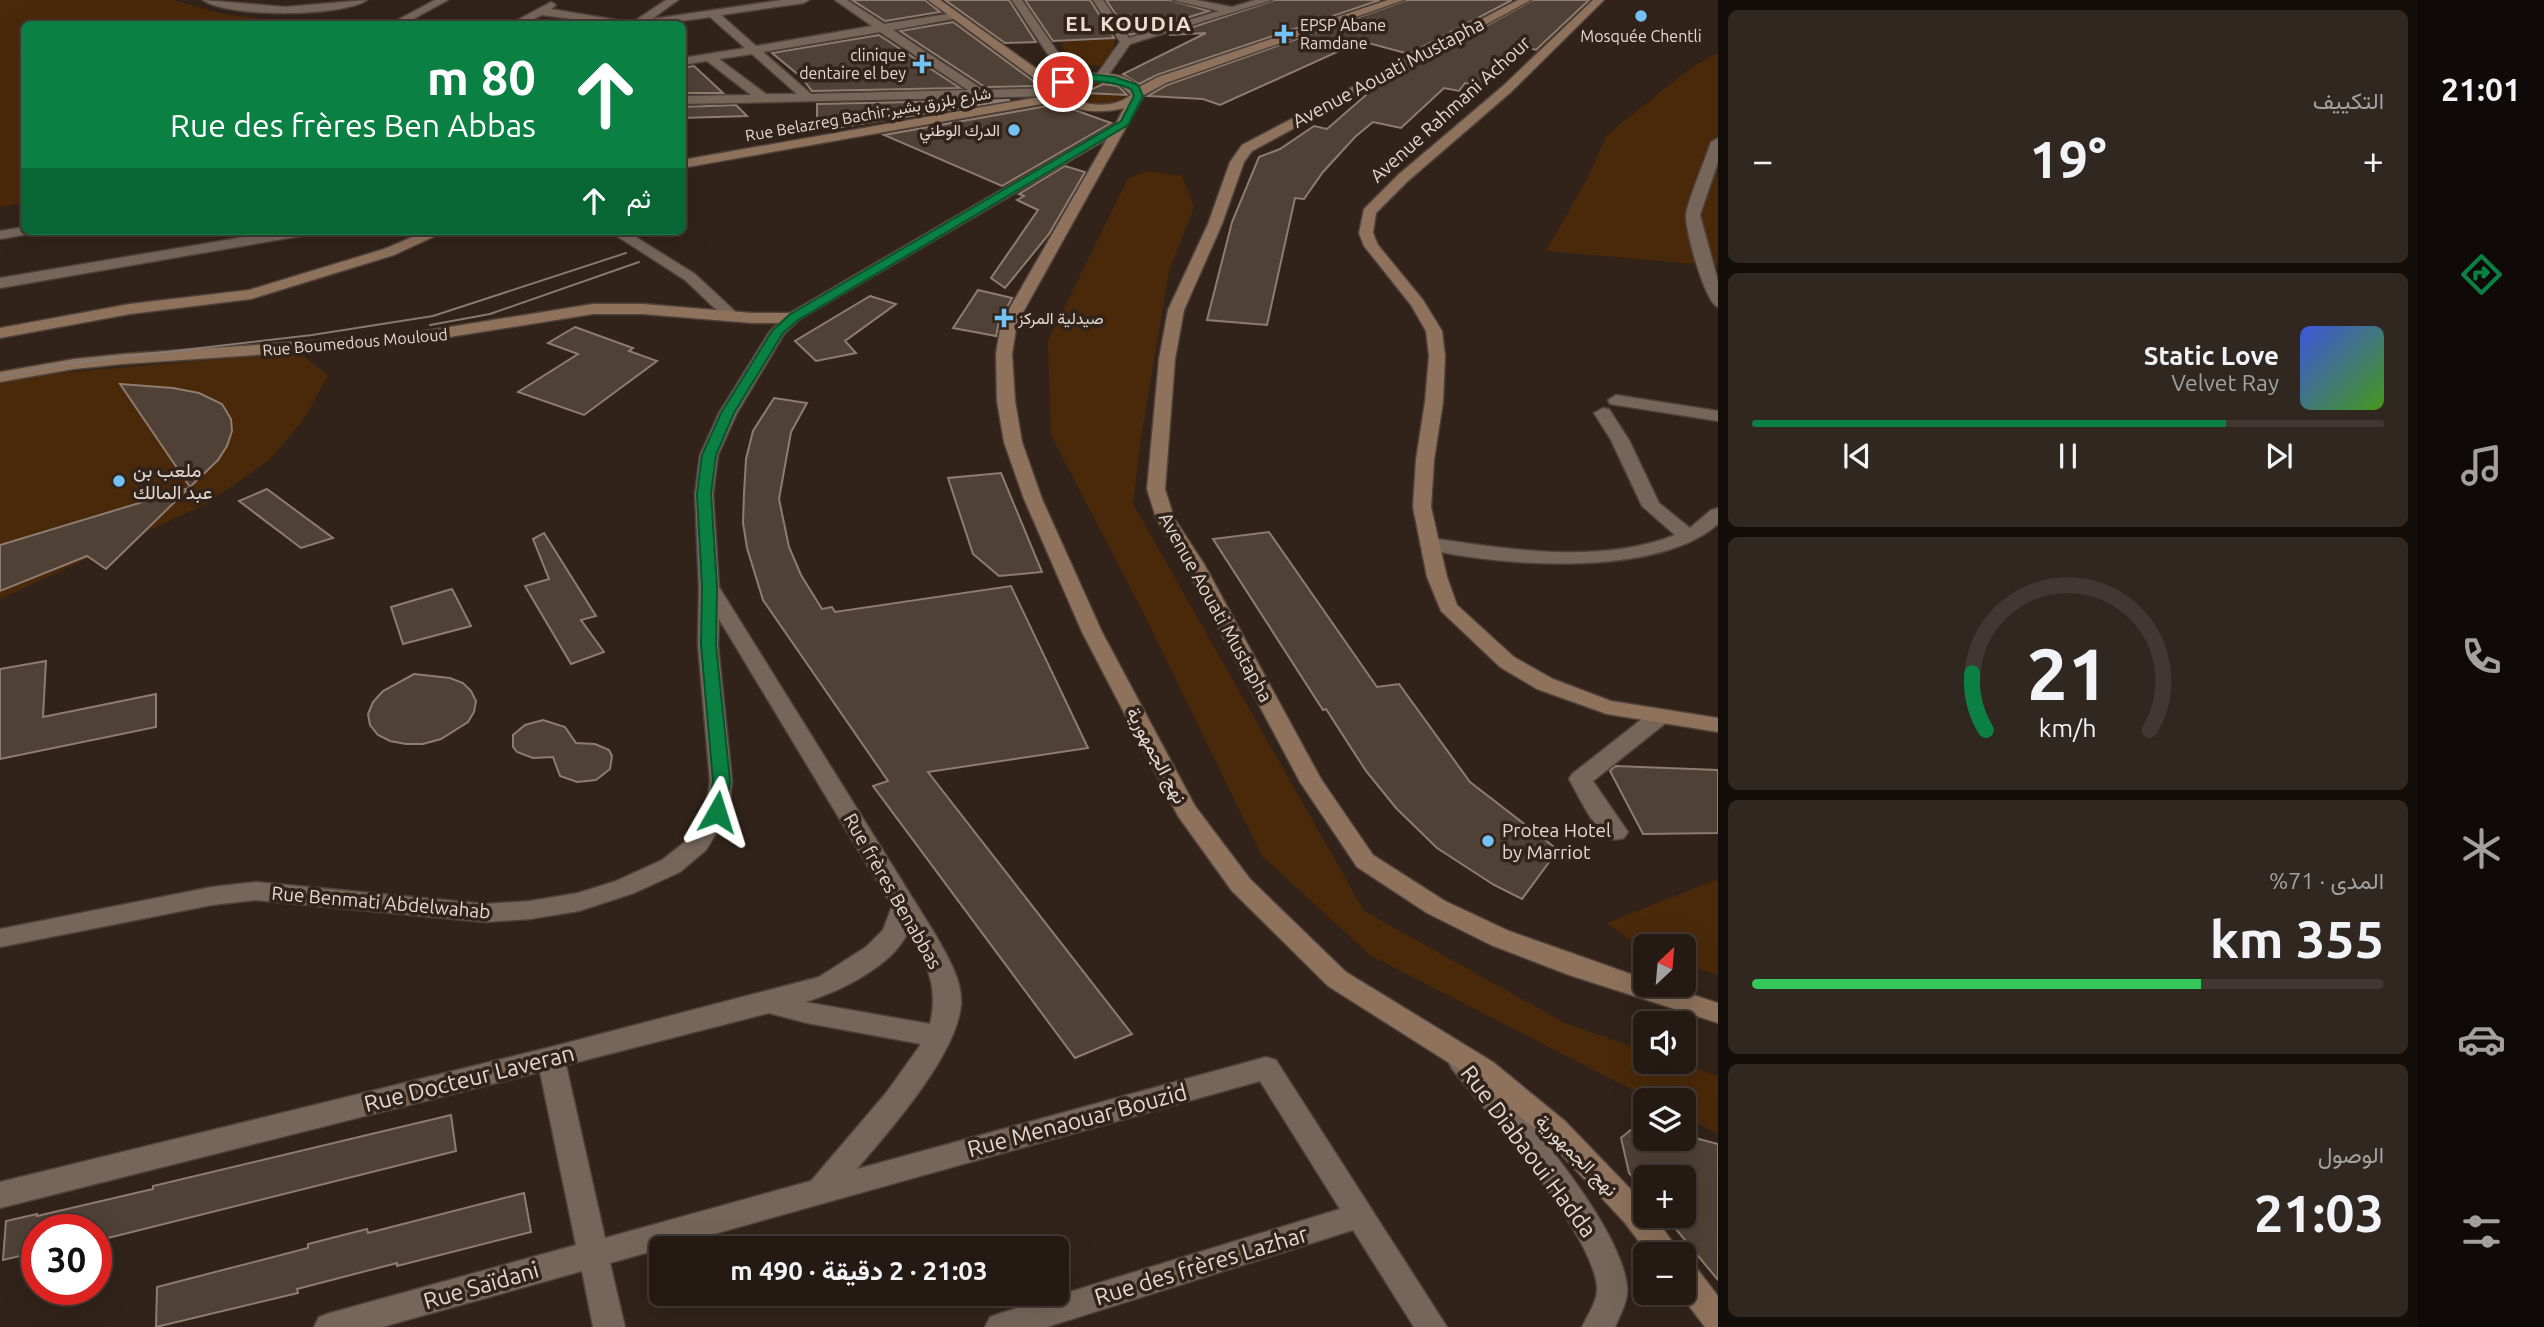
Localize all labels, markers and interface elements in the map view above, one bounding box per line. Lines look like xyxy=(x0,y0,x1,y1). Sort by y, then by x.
marker: Mosquée Chentli xyxy=(1633,8,1649,24)
district label: EL KOUDIA xyxy=(1065,11,1193,35)
street label: Avenue Aouati Mustapha xyxy=(1289,12,1487,132)
place label: EPSP Abane Ramdane xyxy=(1300,16,1386,52)
marker: EPSP Abane Ramdane xyxy=(1274,24,1294,44)
place label: Mosquée Chentli xyxy=(1580,27,1702,45)
street label: Avenue Rahmani Achour xyxy=(1365,31,1535,187)
place label: clinique dentaire el bey xyxy=(799,46,906,82)
text: 80 m xyxy=(427,49,536,104)
icon: ahead xyxy=(560,49,651,140)
pin xyxy=(1033,52,1093,112)
marker: clinique dentaire el bey xyxy=(912,54,932,74)
icon: arrive xyxy=(1044,63,1082,101)
text: 21:01 xyxy=(2441,71,2521,107)
street label: Rue Belazreg Bachir;شارع بلزرق بشير xyxy=(744,84,993,147)
text: التكييف xyxy=(2313,88,2384,113)
text: Rue des frères Ben Abbas xyxy=(170,107,536,143)
place label: الدرك الوطني xyxy=(919,121,1000,144)
marker: الدرك الوطني xyxy=(1006,122,1022,138)
text: 19° xyxy=(2029,130,2107,188)
text: − xyxy=(1752,139,1773,181)
text: + xyxy=(2363,139,2384,181)
icon: ahead xyxy=(575,182,613,220)
text: ثم xyxy=(627,184,651,213)
icon: directions xyxy=(2457,250,2506,299)
place label: صيدلية المركز xyxy=(1017,309,1104,329)
marker: صيدلية المركز xyxy=(996,310,1012,326)
street label: Rue Boumedous Mouloud xyxy=(262,325,448,359)
text: Static Love xyxy=(2144,341,2279,370)
text: Velvet Ray xyxy=(2171,370,2279,395)
icon: previous xyxy=(1838,437,1876,475)
icon: pause xyxy=(2049,437,2087,475)
icon: next xyxy=(2260,437,2298,475)
icon: music xyxy=(2457,441,2506,490)
place label: ملعب بن عبد المالك xyxy=(133,459,212,504)
marker: ملعب بن عبد المالك xyxy=(111,473,127,489)
street label: Avenue Aouati Mustapha xyxy=(1155,508,1277,706)
text: 21 xyxy=(2027,632,2109,714)
icon: phone xyxy=(2457,632,2506,681)
street label: نهج الجمهورية xyxy=(1120,703,1192,808)
text: km/h xyxy=(2039,713,2097,741)
position arrow xyxy=(680,775,754,849)
street label: Rue frères Benabbas xyxy=(839,809,947,973)
place label: Protea Hotel by Marriot xyxy=(1502,819,1611,863)
icon: climate xyxy=(2457,824,2506,873)
marker: Protea Hotel by Marriot xyxy=(1480,833,1496,849)
text: المدى · 71% xyxy=(2269,868,2384,893)
street label: Rue Benmati Abdelwahab xyxy=(271,881,491,923)
text: 355 km xyxy=(2210,910,2384,968)
north arrow xyxy=(1633,934,1696,998)
map controls xyxy=(1633,934,1696,1305)
button: sound xyxy=(1633,1011,1696,1074)
icon: car xyxy=(2457,1015,2506,1064)
street label: Rue Docteur Laveran xyxy=(361,1040,577,1116)
street label: Rue Diabaoui Hadda xyxy=(1456,1060,1602,1242)
street label: Rue Menaouar Bouzid xyxy=(964,1079,1190,1161)
button: layers xyxy=(1633,1088,1696,1151)
street label: نهج الجمهورية xyxy=(1530,1110,1622,1202)
text: الوصول xyxy=(2318,1142,2384,1167)
button: + xyxy=(1633,1165,1696,1228)
text: 21:03 xyxy=(2254,1184,2384,1242)
icon: filters xyxy=(2457,1207,2506,1256)
speed limit sign: 30 xyxy=(21,1214,112,1305)
street label: Rue des frères Lazhar xyxy=(1091,1221,1311,1309)
button: − xyxy=(1633,1242,1696,1305)
text: 21:03 · 2 دقيقة · 490 m xyxy=(730,1256,988,1285)
street label: Rue Saïdani xyxy=(420,1257,542,1313)

